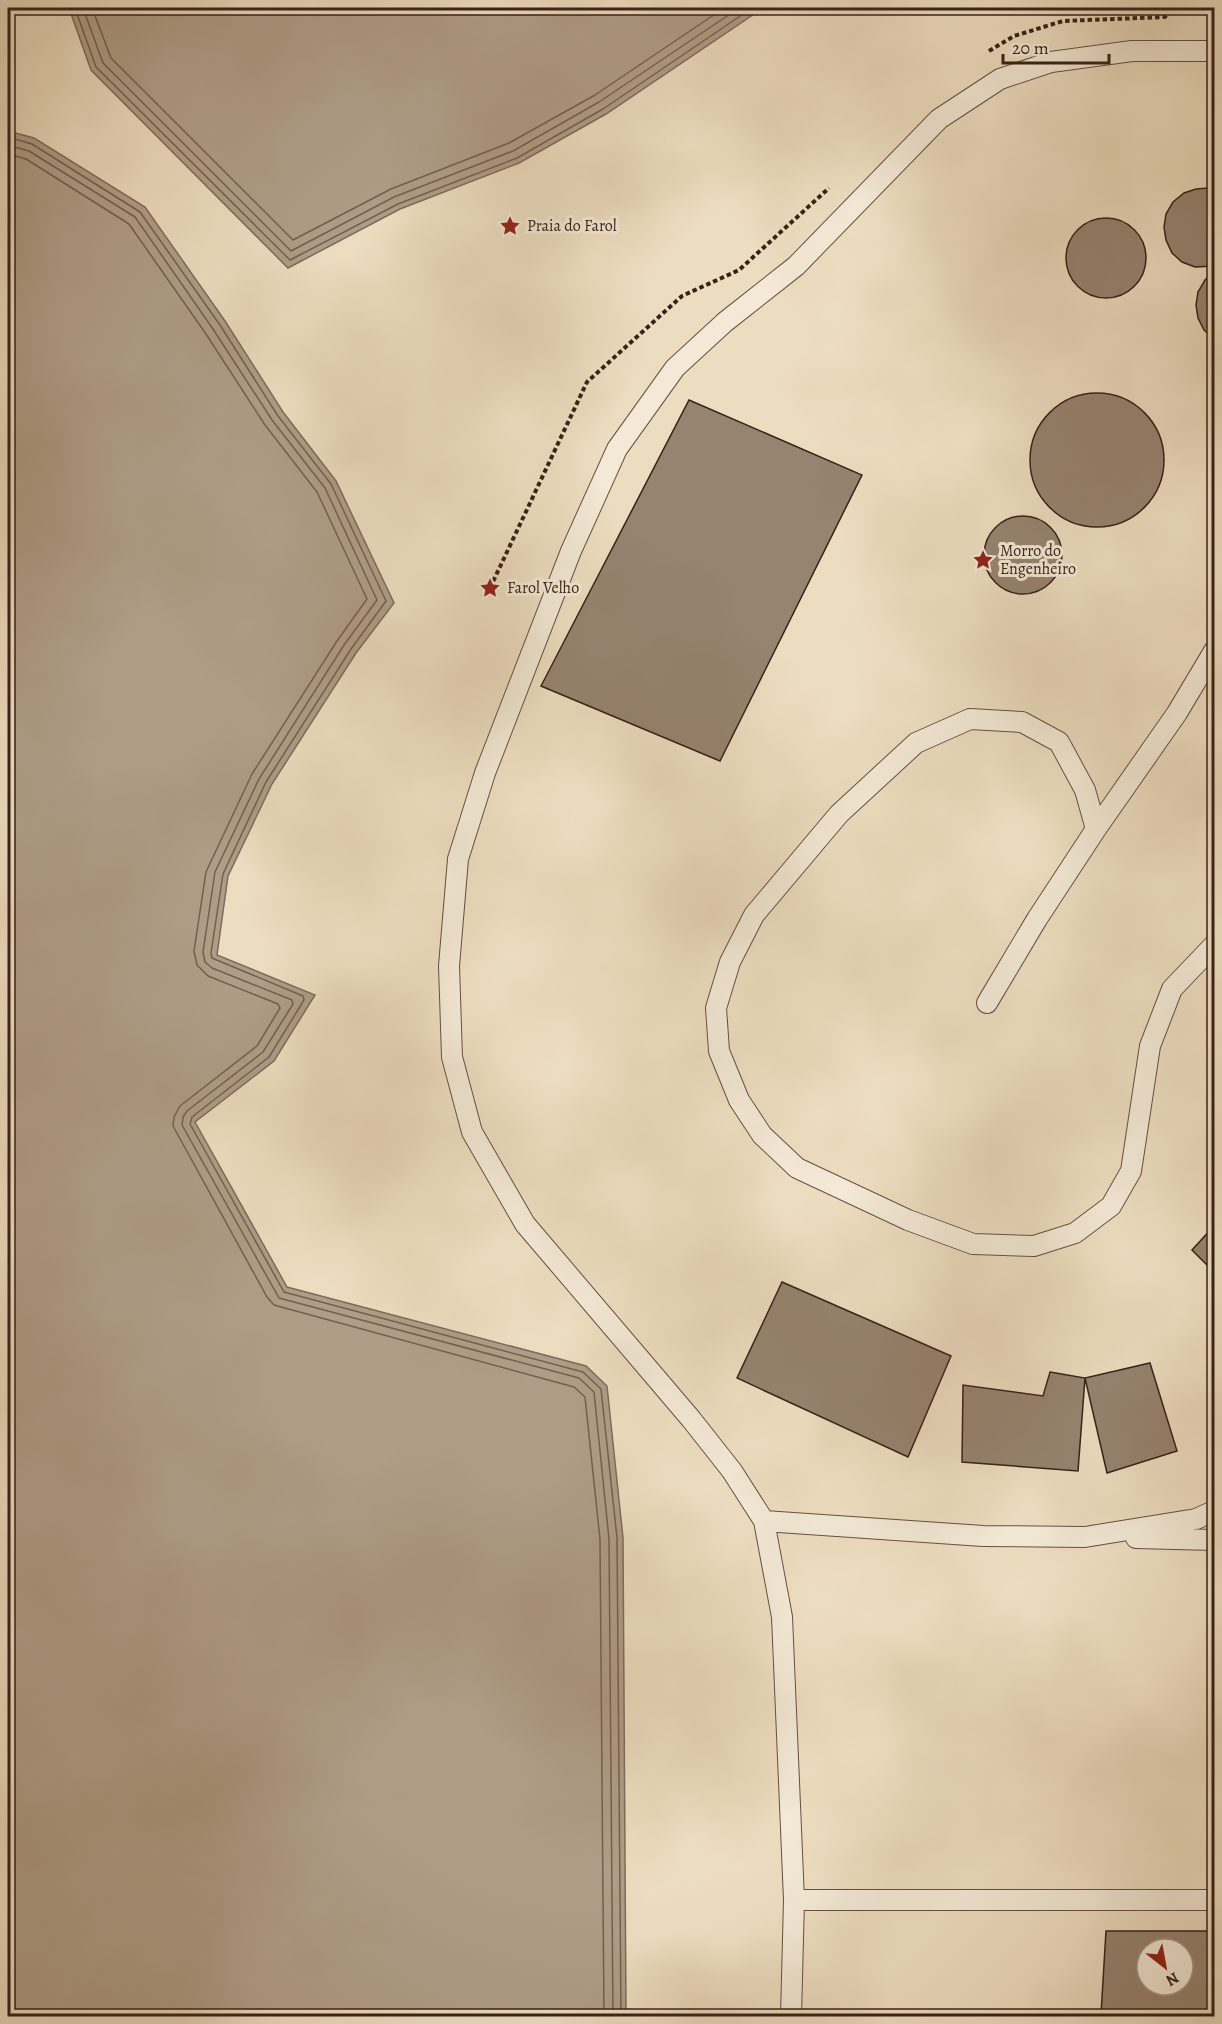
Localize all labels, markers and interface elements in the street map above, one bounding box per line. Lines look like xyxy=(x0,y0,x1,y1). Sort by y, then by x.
scale bar xyxy=(1003,27,1110,65)
text: 20 m xyxy=(1012,36,1049,60)
place icon: Praia do Farol xyxy=(498,214,522,238)
place label: Praia do Farol xyxy=(527,215,617,237)
place label: Morro do Engenheiro xyxy=(1000,540,1076,580)
place icon: Morro do Engenheiro xyxy=(971,548,995,572)
place icon: Farol Velho xyxy=(478,576,502,600)
place label: Farol Velho xyxy=(507,577,579,599)
north arrow xyxy=(1135,1937,1195,1997)
text: N xyxy=(1161,1967,1183,1992)

